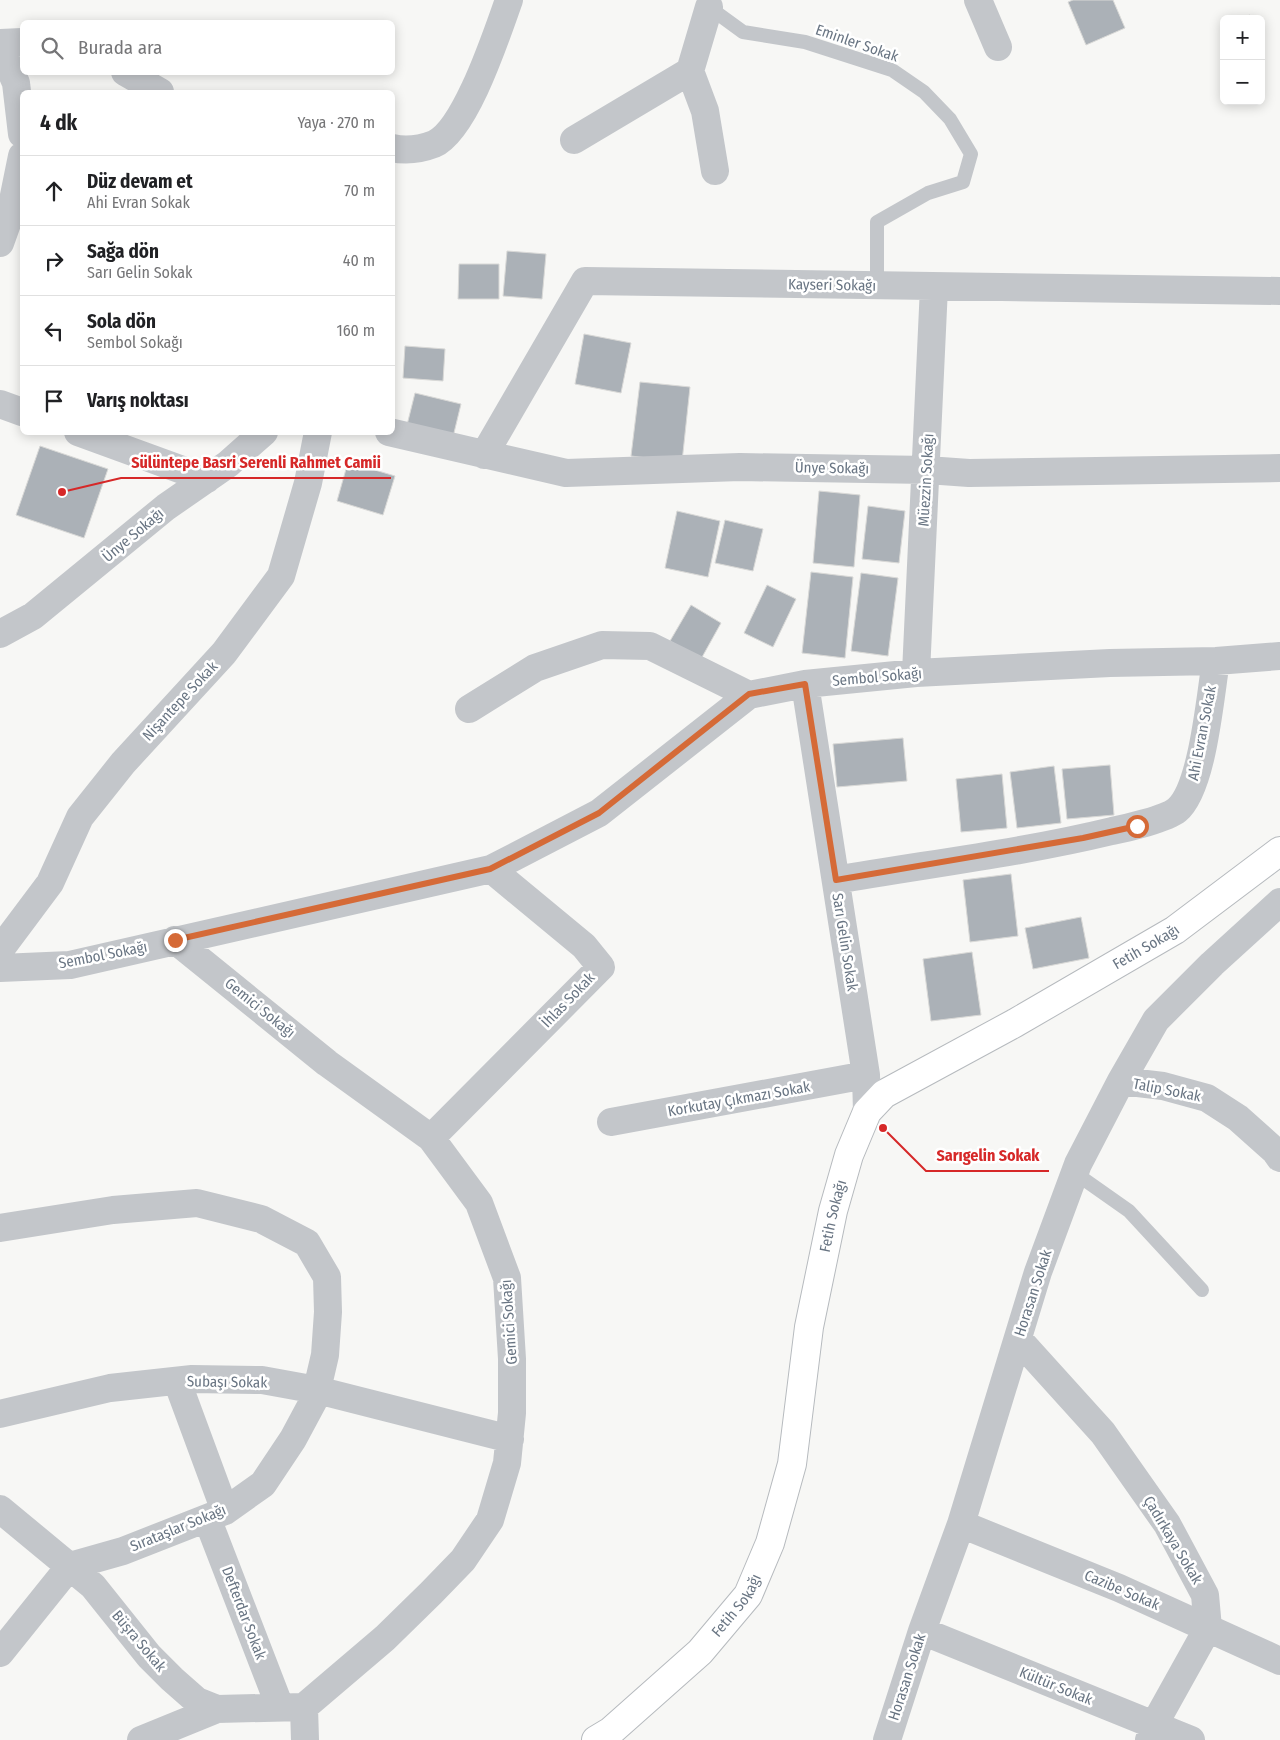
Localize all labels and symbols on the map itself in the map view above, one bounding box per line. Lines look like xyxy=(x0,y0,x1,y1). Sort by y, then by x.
street label: Eminler Sokak xyxy=(813,20,901,66)
street label: Kayseri Sokağı xyxy=(788,275,876,295)
street label: Müezzin Sokağı xyxy=(915,433,937,527)
callout: Sülüntepe Basri Serenli Rahmet Camii xyxy=(121,447,391,478)
text: Sülüntepe Basri Serenli Rahmet Camii xyxy=(131,453,381,472)
street label: Ünye Sokağı xyxy=(795,458,869,478)
street label: Ünye Sokağı xyxy=(99,504,167,566)
street label: Nişantepe Sokak xyxy=(139,658,221,744)
street label: Sembol Sokağı xyxy=(831,664,923,690)
street label: Ahi Evran Sokak xyxy=(1184,684,1220,782)
route start xyxy=(1126,815,1149,838)
street label: Sarı Gelin Sokak xyxy=(828,892,862,992)
street label: Fetih Sokağı xyxy=(1109,921,1183,973)
route end xyxy=(164,929,187,952)
street label: Sembol Sokağı xyxy=(57,938,149,972)
street label: İhlas Sokak xyxy=(537,969,599,1031)
street label: Gemici Sokağı xyxy=(221,974,299,1042)
street label: Talip Sokak xyxy=(1131,1075,1203,1105)
street label: Korkutay Çıkmazı Sokak xyxy=(666,1078,812,1120)
callout: Sarıgelin Sokak xyxy=(926,1140,1049,1171)
text: Sarıgelin Sokak xyxy=(936,1146,1040,1165)
street label: Fetih Sokağı xyxy=(816,1178,850,1254)
street label: Horasan Sokak xyxy=(1010,1247,1056,1339)
street label: Gemici Sokağı xyxy=(497,1279,521,1365)
street label: Subaşı Sokak xyxy=(187,1372,267,1392)
street label: Çadırkaya Sokak xyxy=(1140,1493,1206,1587)
street label: Sırataşlar Sokağı xyxy=(127,1501,229,1555)
street label: Defterdar Sokak xyxy=(218,1564,270,1662)
street label: Cazibe Sokak xyxy=(1082,1566,1162,1614)
street label: Fetih Sokağı xyxy=(708,1571,765,1640)
street label: Büşra Sokak xyxy=(108,1607,170,1675)
street label: Horasan Sokak xyxy=(884,1631,930,1723)
street label: Kültür Sokak xyxy=(1017,1663,1095,1709)

